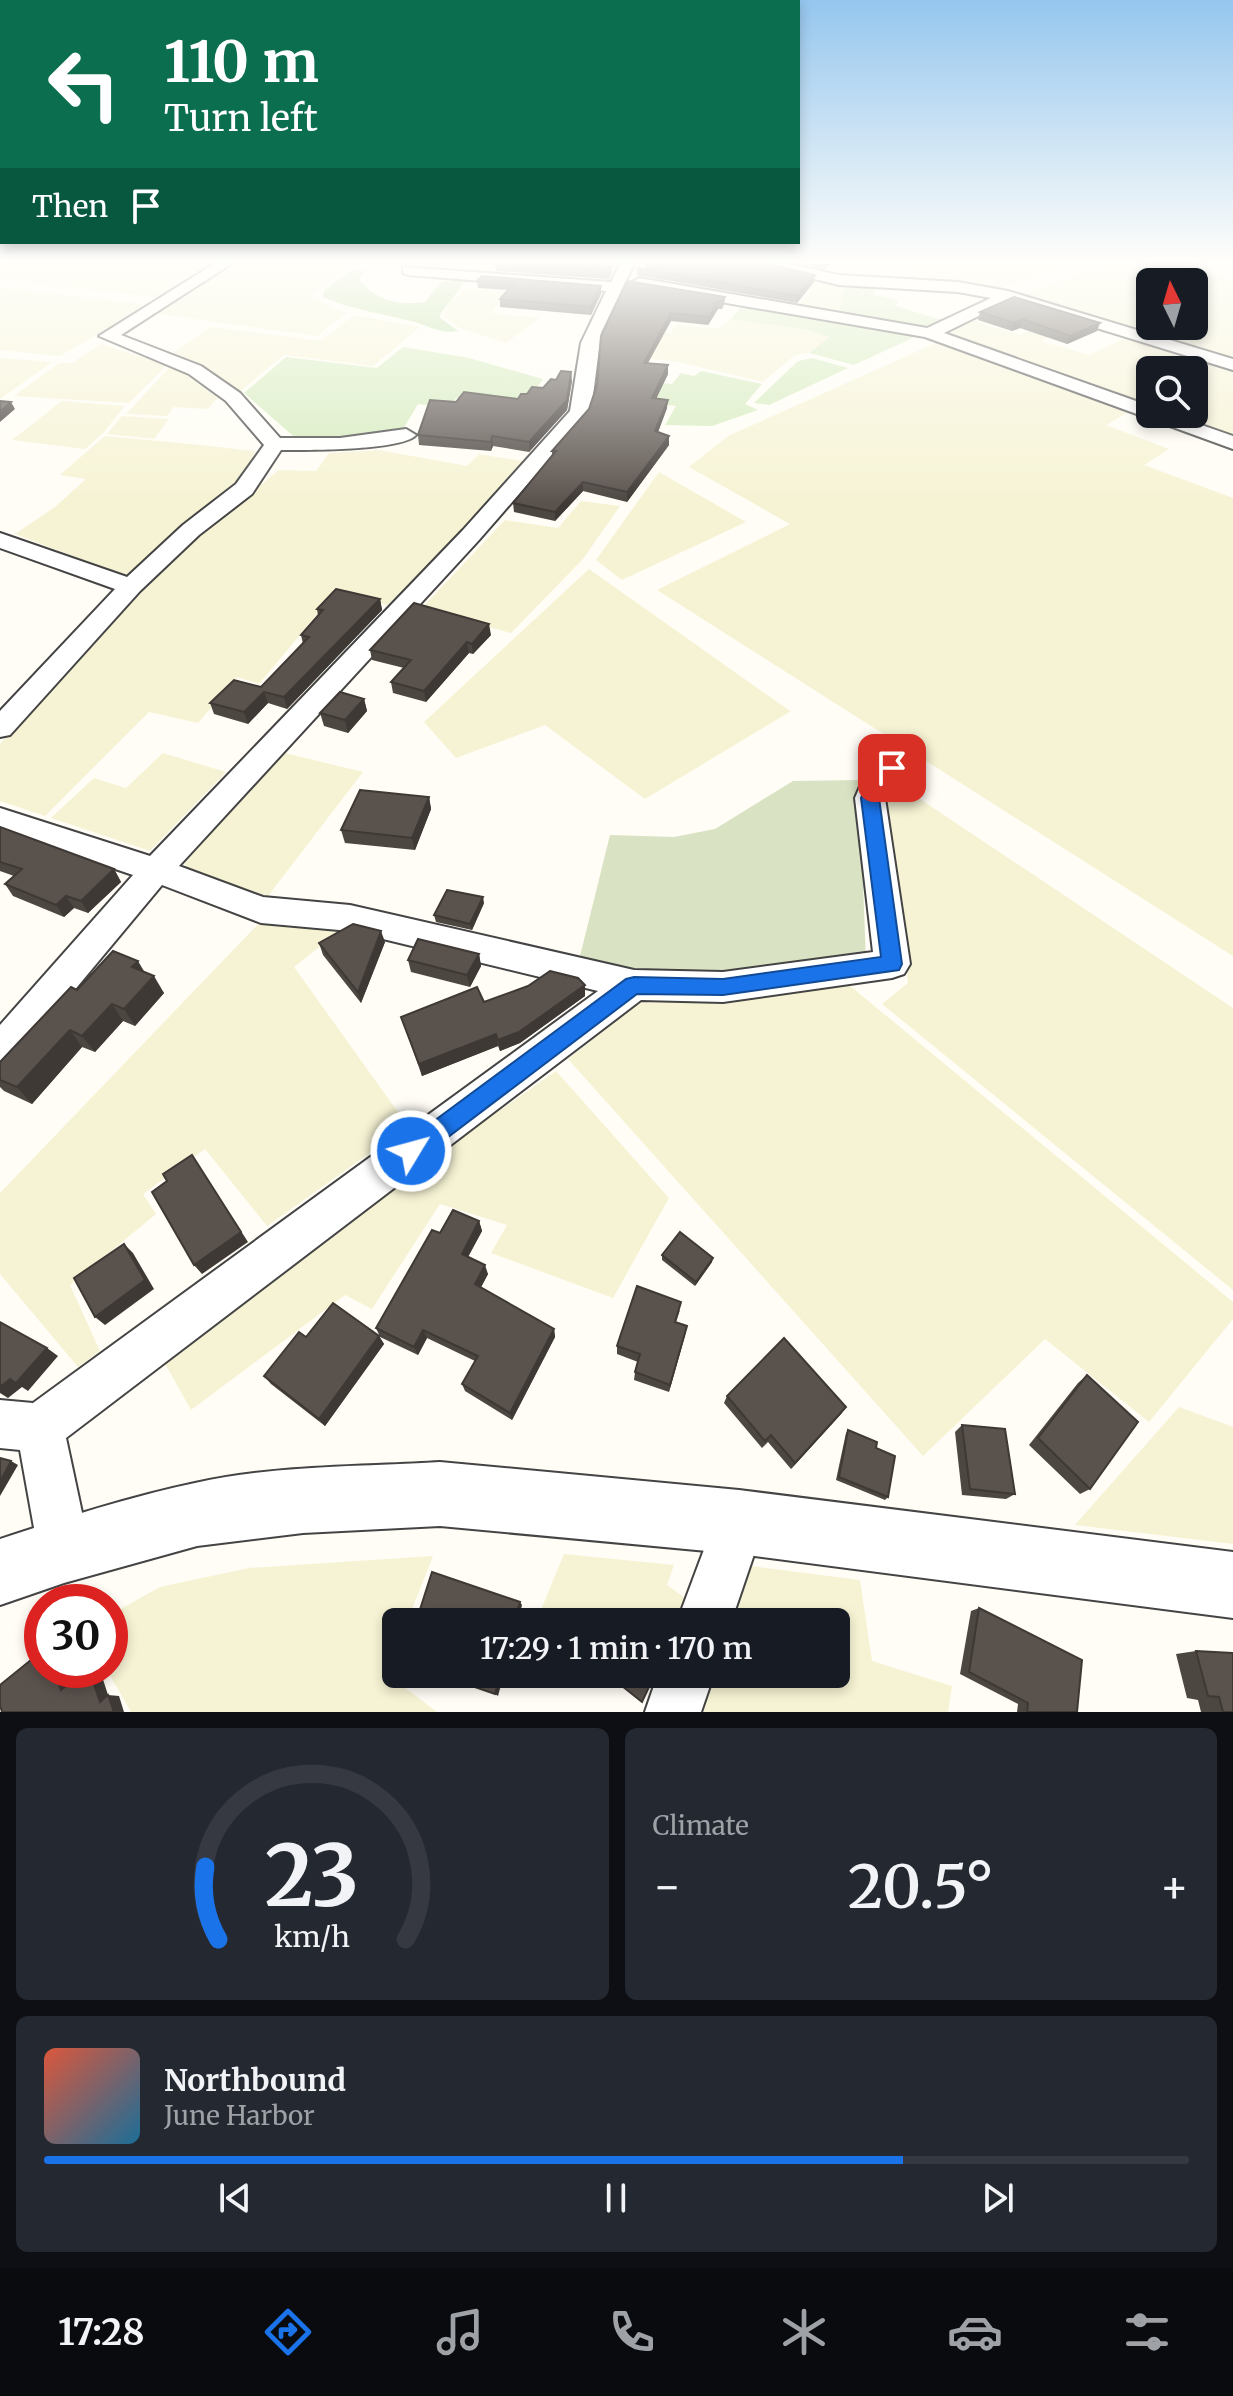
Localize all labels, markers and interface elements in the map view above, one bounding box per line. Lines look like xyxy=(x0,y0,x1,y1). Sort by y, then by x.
text: 110 m xyxy=(164,27,319,97)
icon: left xyxy=(32,32,136,136)
text: Turn left xyxy=(164,96,318,141)
icon: arrive xyxy=(124,184,168,228)
text: Then xyxy=(32,187,108,225)
north arrow xyxy=(1136,268,1208,340)
map controls xyxy=(1136,268,1208,428)
button: search xyxy=(1136,356,1208,428)
pin xyxy=(858,734,926,802)
icon: arrive xyxy=(870,746,914,790)
position arrow xyxy=(369,1109,453,1193)
speed limit sign: 30 xyxy=(24,1584,128,1688)
text: 17:29 · 1 min · 170 m xyxy=(480,1629,752,1667)
text: Climate xyxy=(653,1809,749,1842)
text: 23 xyxy=(265,1824,359,1929)
text: 20.5° xyxy=(848,1849,994,1924)
text: − xyxy=(653,1859,682,1914)
text: + xyxy=(1160,1859,1189,1914)
text: km/h xyxy=(274,1919,350,1955)
text: Northbound xyxy=(164,2061,346,2099)
text: June Harbor xyxy=(164,2099,315,2132)
icon: previous xyxy=(213,2176,257,2220)
icon: pause xyxy=(594,2176,638,2220)
icon: next xyxy=(976,2176,1020,2220)
icon: directions xyxy=(260,2304,316,2360)
icon: music xyxy=(432,2304,488,2360)
icon: phone xyxy=(604,2304,660,2360)
icon: climate xyxy=(776,2304,832,2360)
icon: car xyxy=(947,2304,1003,2360)
icon: filters xyxy=(1119,2304,1175,2360)
text: 17:28 xyxy=(58,2310,145,2355)

